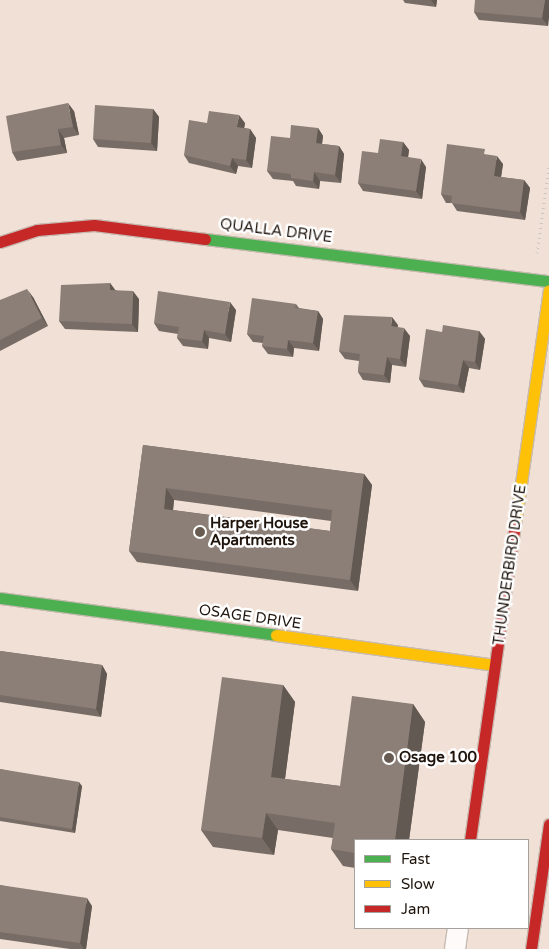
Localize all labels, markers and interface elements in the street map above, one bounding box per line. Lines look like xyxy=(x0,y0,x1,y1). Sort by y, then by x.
street label: QUALLA DRIVE xyxy=(219,215,333,247)
street label: THUNDERBIRD DRIVE xyxy=(490,483,530,647)
place label: Harper House Apartments xyxy=(210,514,308,549)
marker: Harper House Apartments xyxy=(194,526,206,538)
street label: OSAGE DRIVE xyxy=(198,601,302,633)
place label: Osage 100 xyxy=(399,749,477,767)
marker: Osage 100 xyxy=(383,752,395,764)
legend xyxy=(354,839,529,929)
text: Fast xyxy=(401,850,430,868)
text: Slow xyxy=(401,875,435,893)
text: Jam xyxy=(401,900,430,918)

